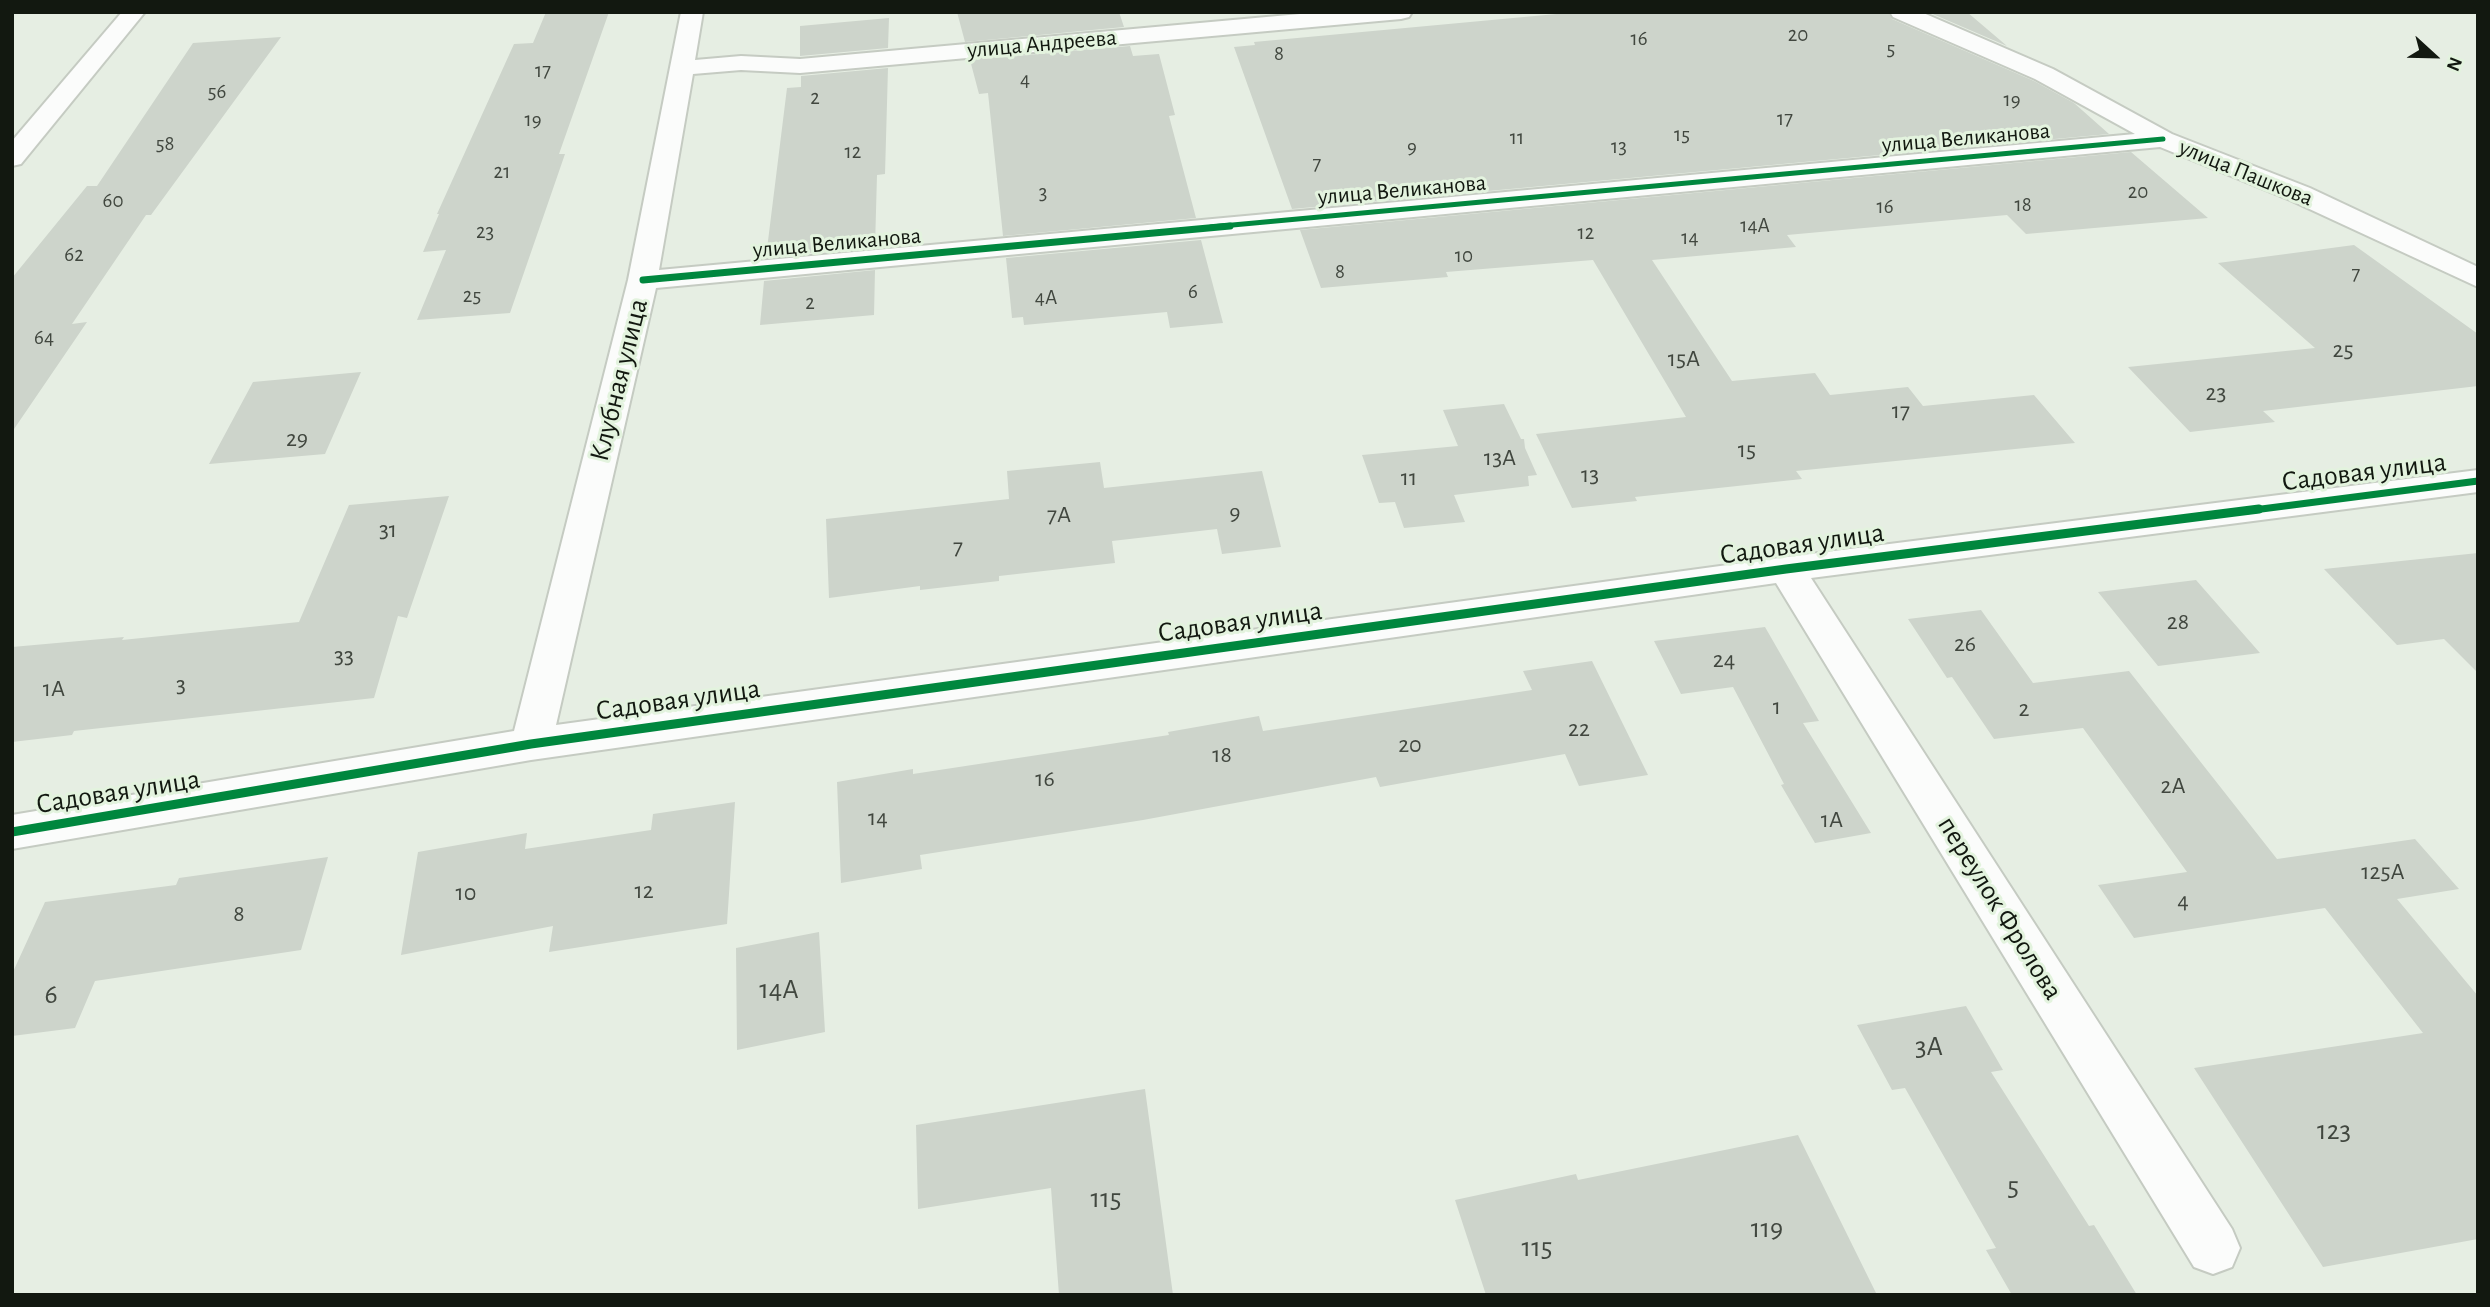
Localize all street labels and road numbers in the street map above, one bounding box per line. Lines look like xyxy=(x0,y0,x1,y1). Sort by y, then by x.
street label: улица Андреева xyxy=(966,24,1118,64)
street label: улица Великанова xyxy=(1881,117,2051,159)
street label: улица Пашкова xyxy=(2175,134,2317,212)
street label: улица Великанова xyxy=(1317,169,1487,211)
street label: улица Великанова xyxy=(752,222,922,264)
street label: Клубная улица xyxy=(583,295,655,465)
street label: Садовая улица xyxy=(2280,445,2448,499)
street label: Садовая улица xyxy=(1718,516,1886,572)
street label: Садовая улица xyxy=(1156,594,1324,650)
street label: Садовая улица xyxy=(594,672,762,728)
street label: Садовая улица xyxy=(34,762,202,822)
street label: переулок Фролова xyxy=(1930,810,2070,1006)

